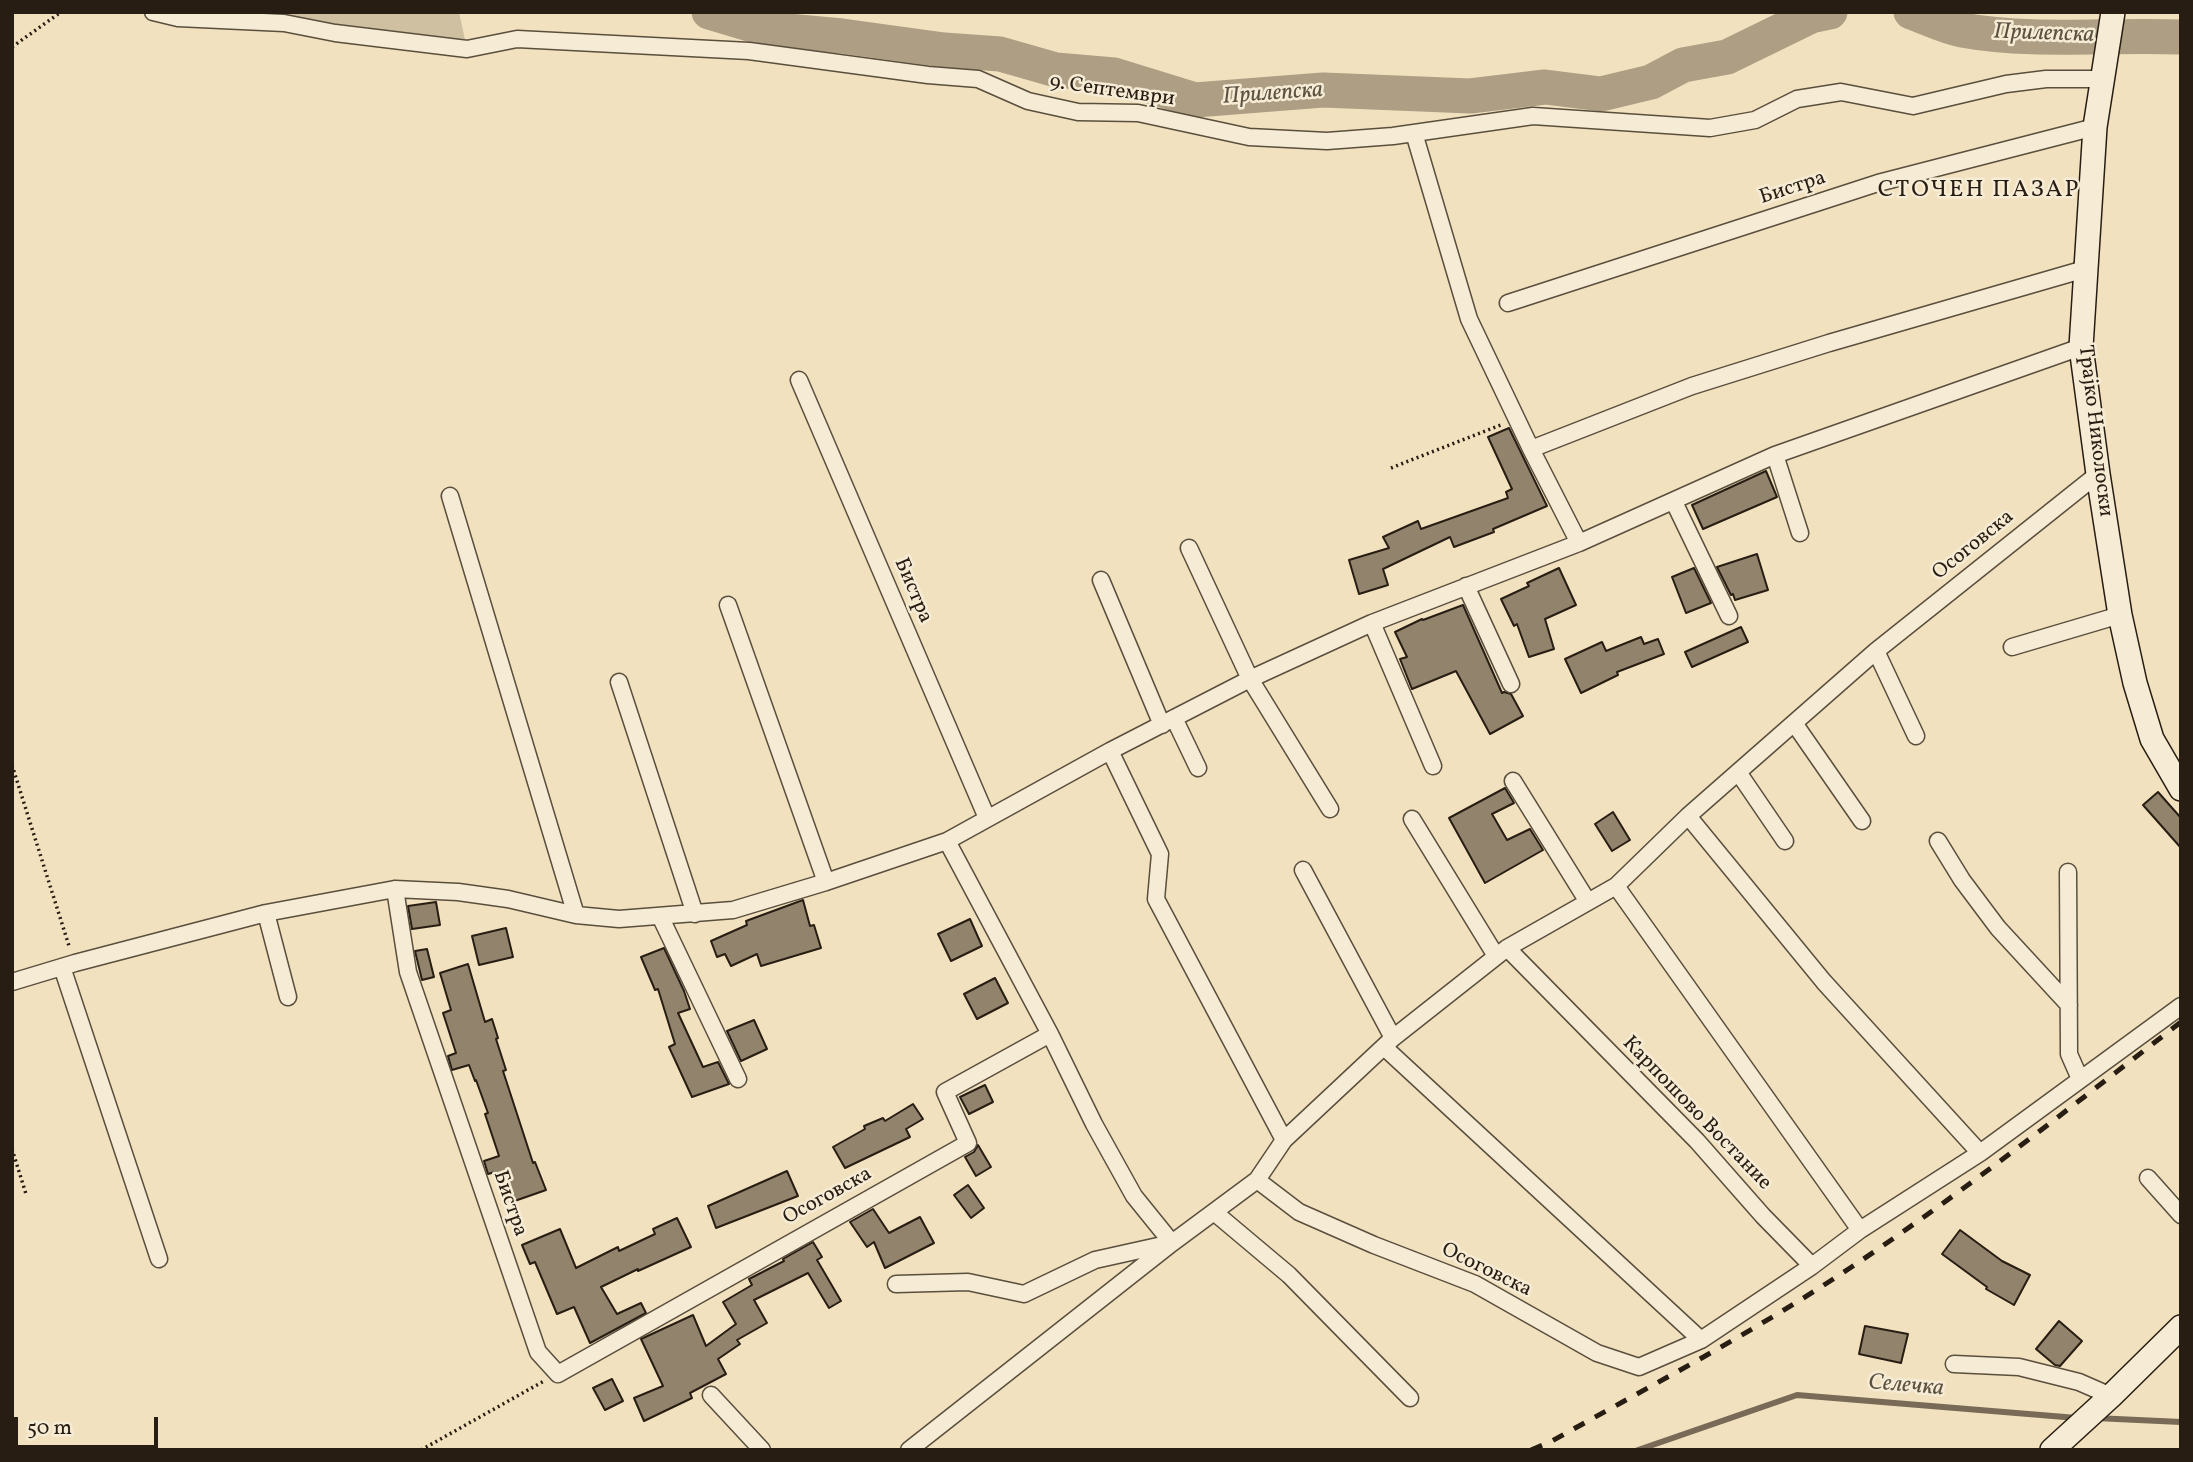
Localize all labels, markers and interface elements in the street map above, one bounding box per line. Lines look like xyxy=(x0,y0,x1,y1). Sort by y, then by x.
water label: Прилепска xyxy=(1993,19,2095,51)
street label: 9. Септември xyxy=(1048,71,1176,113)
water label: Прилепска xyxy=(1222,78,1324,112)
street label: Бистра xyxy=(1757,166,1829,212)
district label: СТОЧЕН ПАЗАР xyxy=(1879,178,2079,206)
street label: Трајко Николоски xyxy=(2071,344,2117,518)
street label: Осоговска xyxy=(1928,505,2020,587)
street label: Бистра xyxy=(887,555,937,627)
street label: Карпошово Востание xyxy=(1616,1032,1776,1196)
street label: Осоговска xyxy=(779,1162,877,1232)
street label: Бистра xyxy=(486,1168,532,1240)
street label: Осоговска xyxy=(1437,1238,1535,1304)
water label: Селечка xyxy=(1867,1370,1945,1404)
scale bar xyxy=(18,1402,161,1446)
text: 50 m xyxy=(27,1414,72,1443)

